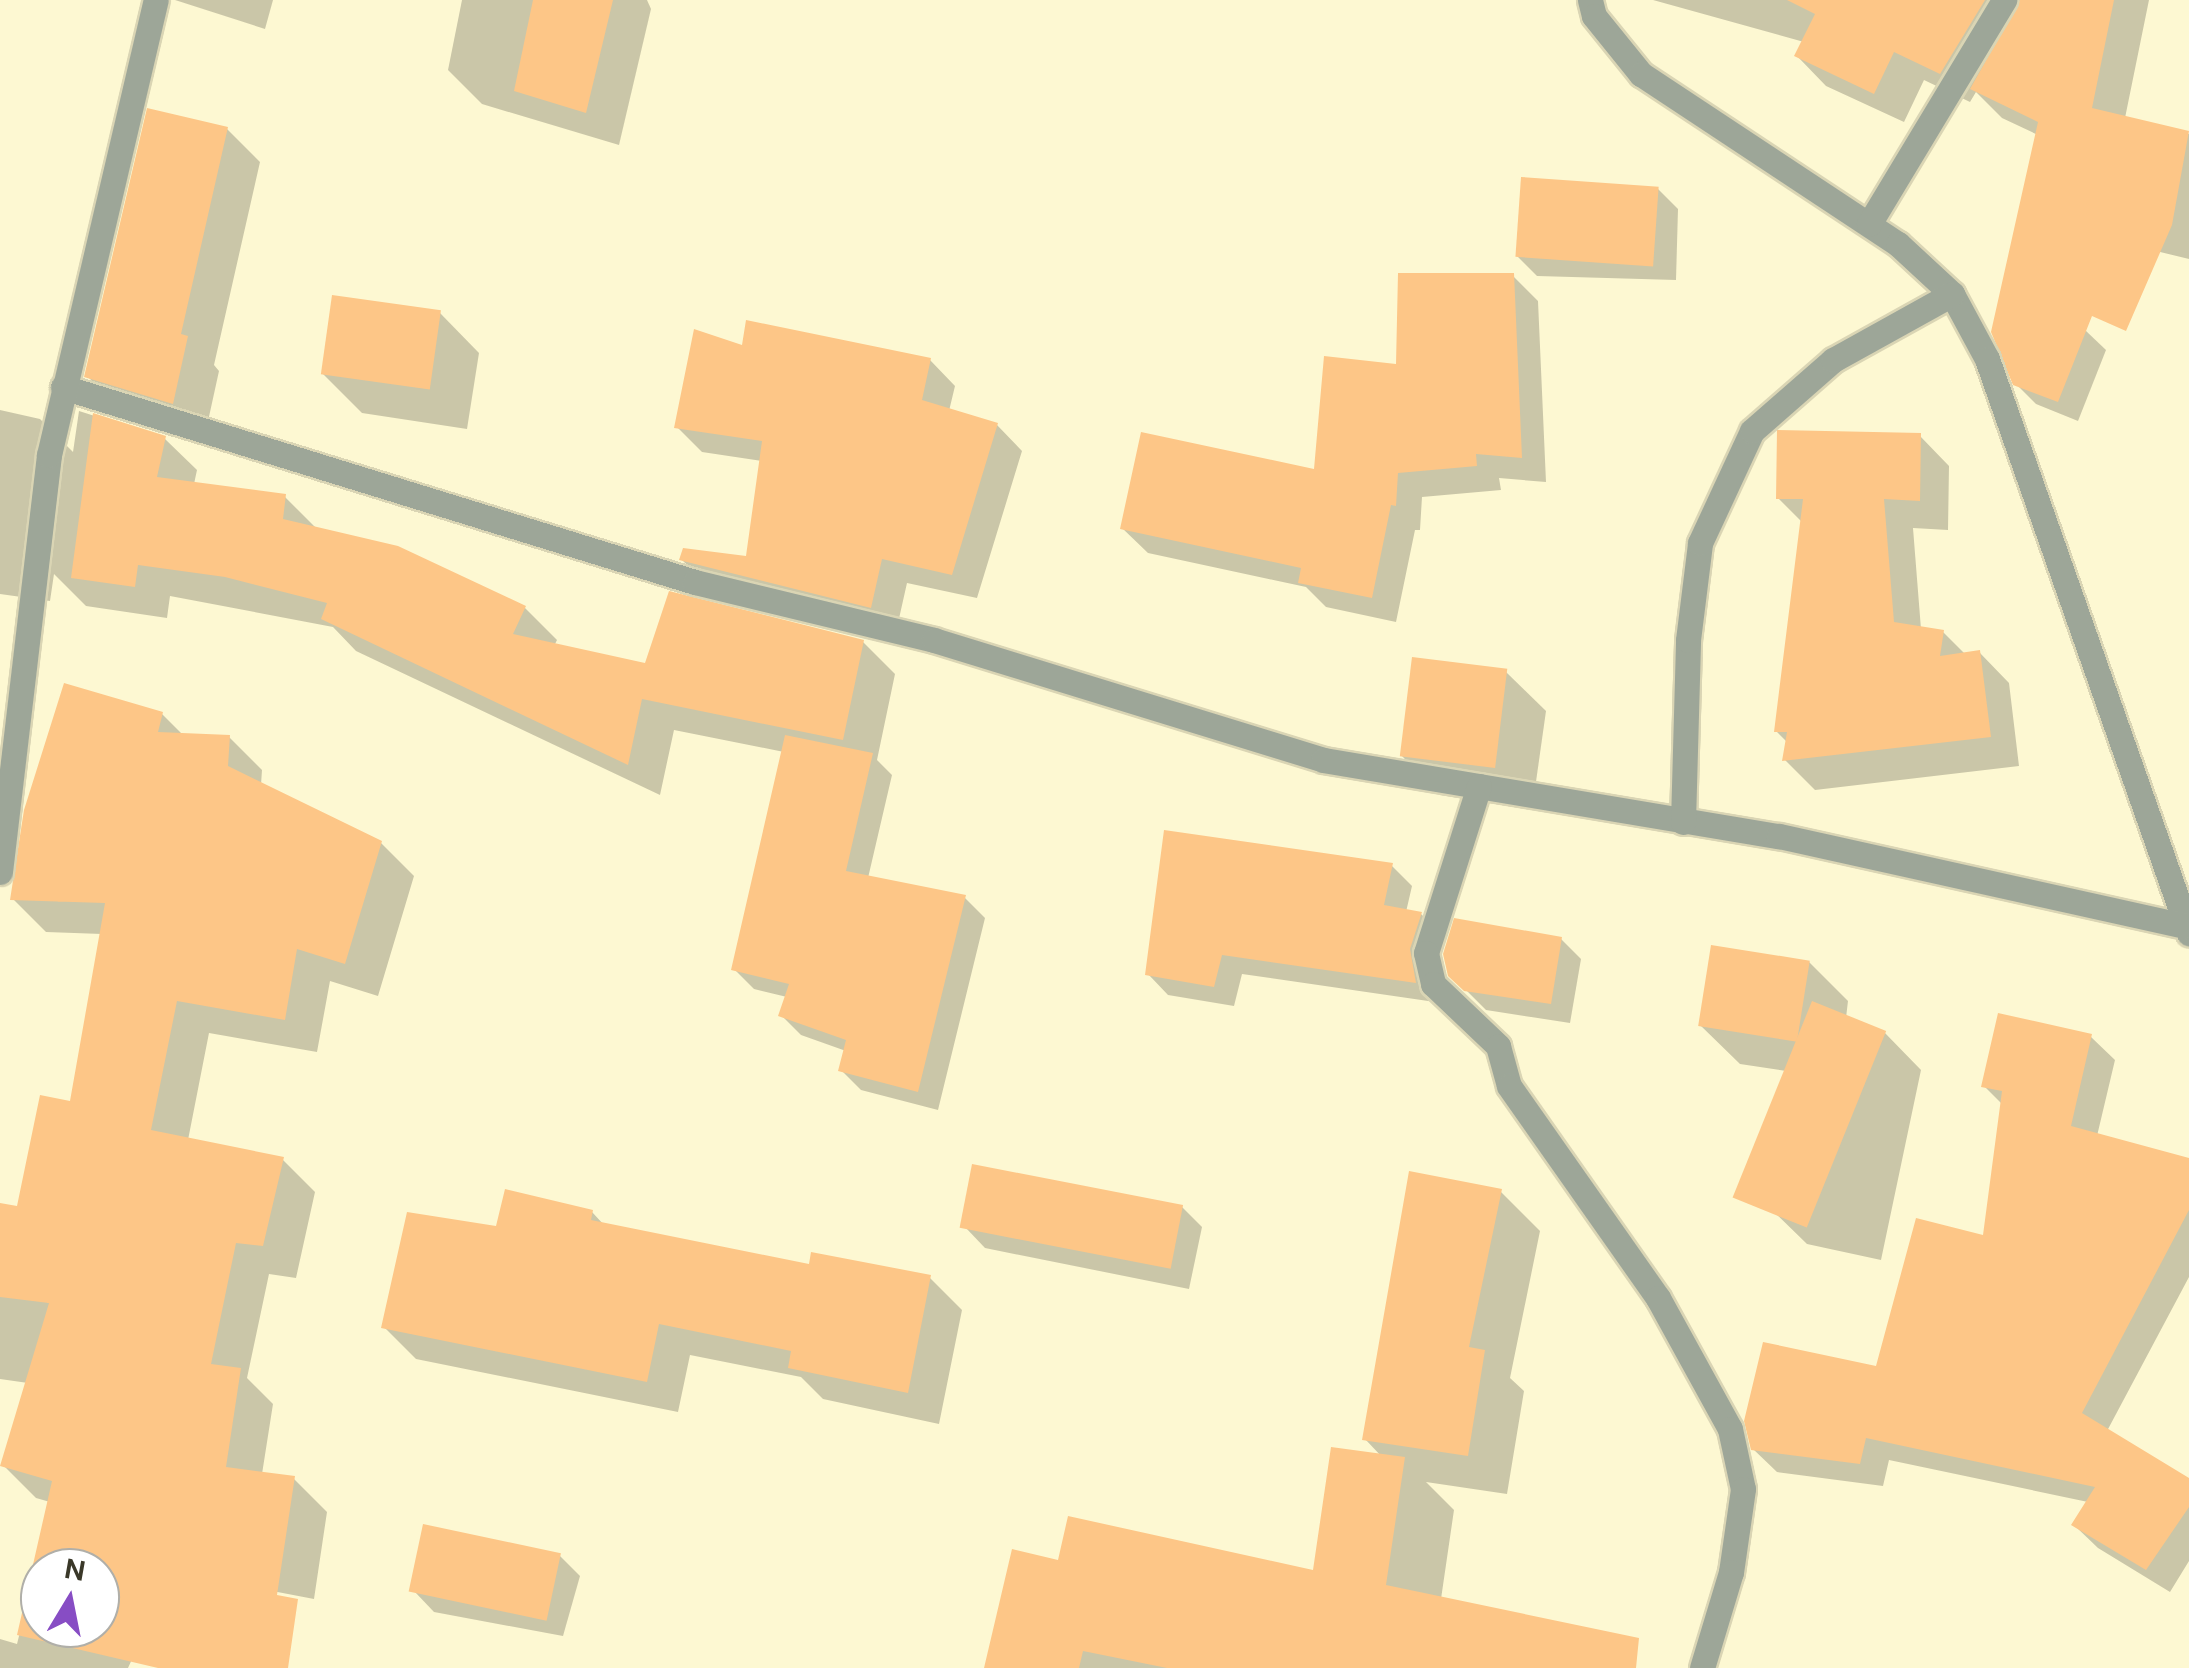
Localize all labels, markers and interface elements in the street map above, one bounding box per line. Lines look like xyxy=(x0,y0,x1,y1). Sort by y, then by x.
north arrow xyxy=(20,1548,120,1648)
text: N xyxy=(62,1550,88,1590)

